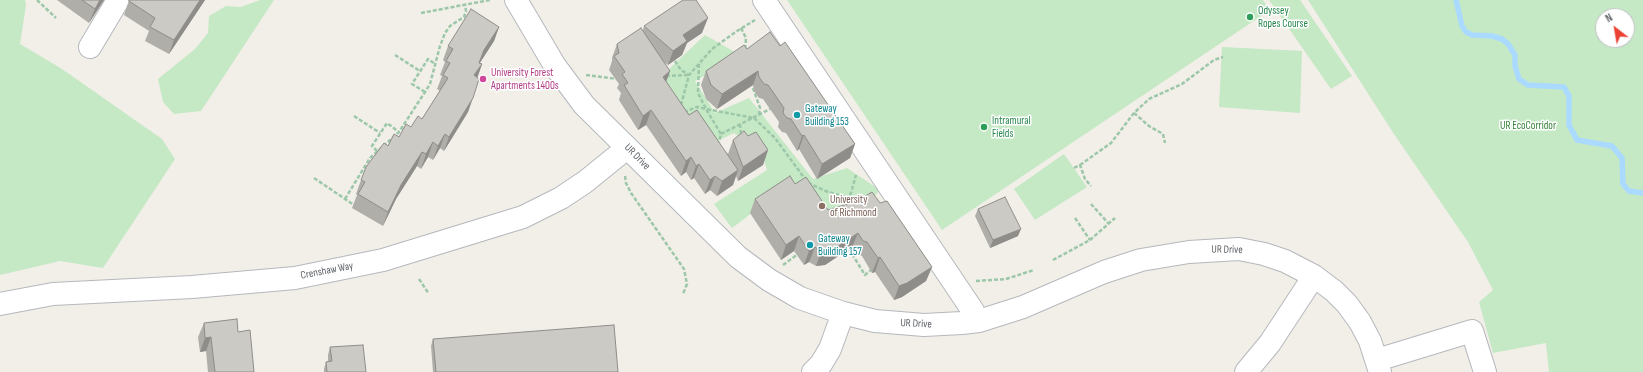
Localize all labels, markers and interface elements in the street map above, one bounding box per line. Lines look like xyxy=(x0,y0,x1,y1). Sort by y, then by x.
place label: Odyssey Ropes Course xyxy=(1258,4,1308,30)
north arrow xyxy=(1595,8,1635,48)
text: N xyxy=(1603,11,1615,25)
marker: Odyssey Ropes Course xyxy=(1245,12,1255,22)
place label: University Forest Apartments 1400s xyxy=(491,66,559,92)
marker: University Forest Apartments 1400s xyxy=(478,74,488,84)
place label: Gateway Building 153 xyxy=(805,102,849,128)
marker: Gateway Building 153 xyxy=(792,110,802,120)
place label: Intramural Fields xyxy=(992,114,1030,140)
park label: UR EcoCorridor xyxy=(1500,119,1556,133)
marker: Intramural Fields xyxy=(979,122,989,132)
street label: UR Drive xyxy=(621,141,653,173)
place label: University of Richmond xyxy=(830,193,877,219)
marker: University of Richmond xyxy=(817,201,827,211)
place label: Gateway Building 157 xyxy=(818,232,862,258)
marker: Gateway Building 157 xyxy=(805,240,815,250)
street label: UR Drive xyxy=(1211,243,1243,257)
street label: Crenshaw Way xyxy=(300,259,354,283)
street label: UR Drive xyxy=(900,317,932,331)

